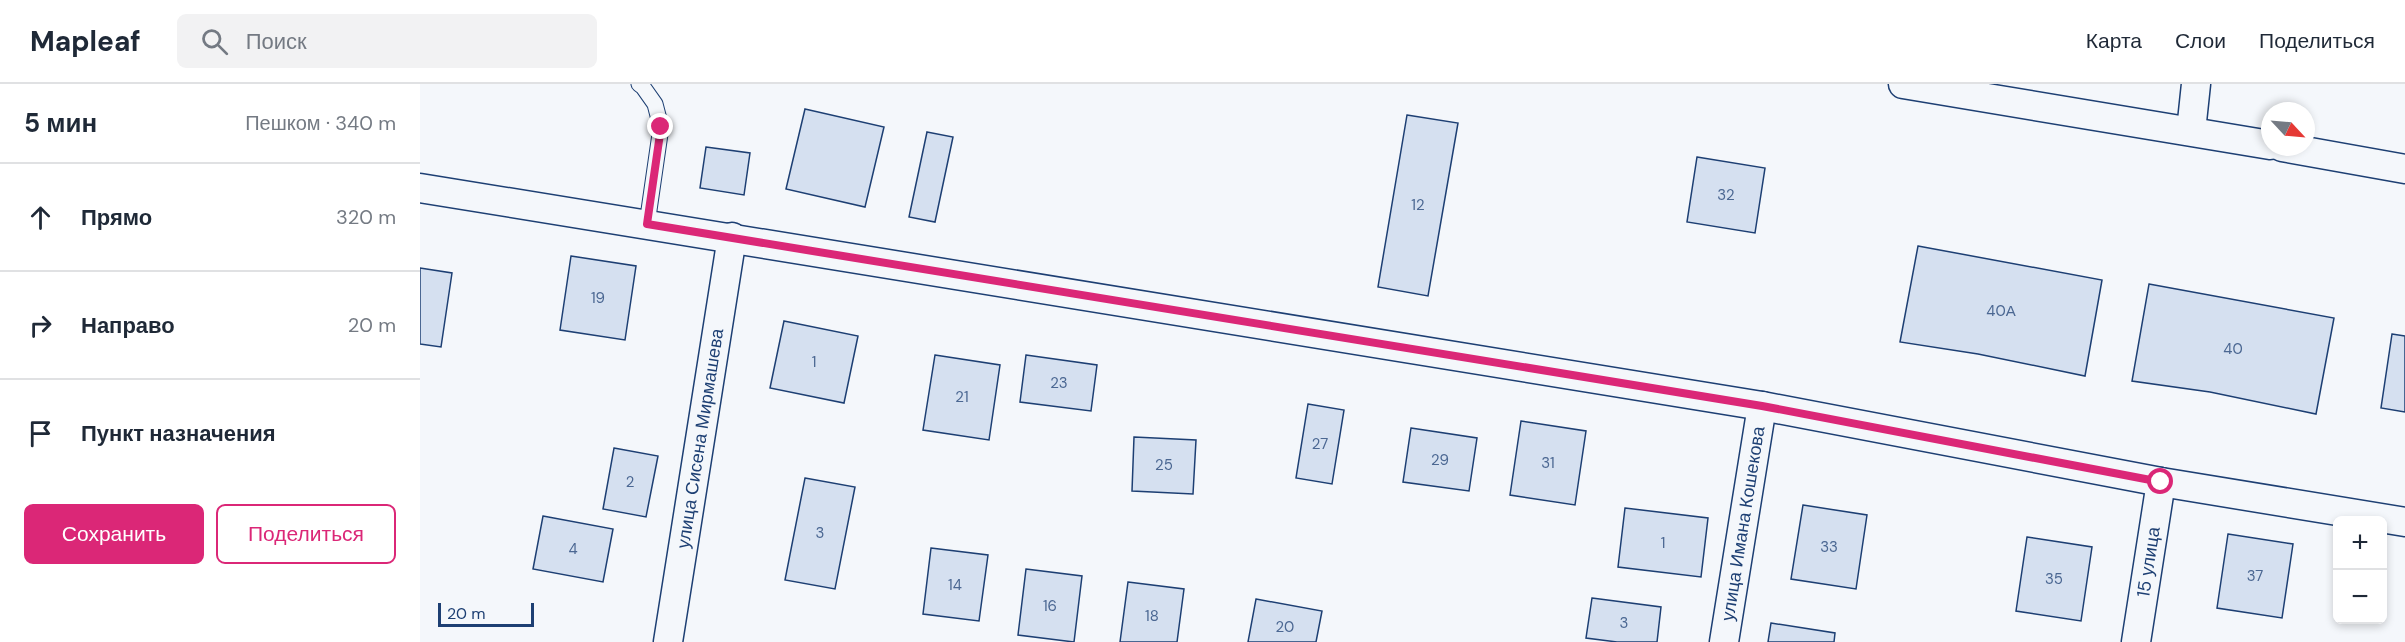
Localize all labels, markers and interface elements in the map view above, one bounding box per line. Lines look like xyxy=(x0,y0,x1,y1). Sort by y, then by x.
search box xyxy=(177,14,597,68)
text: Mapleaf xyxy=(30,23,141,60)
icon: search xyxy=(198,25,231,58)
text: Поиск xyxy=(246,27,307,56)
text: Карта xyxy=(2086,27,2142,55)
text: Слои xyxy=(2175,27,2226,55)
text: Поделиться xyxy=(2259,27,2375,55)
north arrow xyxy=(2261,102,2315,156)
text: 5 мин xyxy=(24,106,97,140)
text: Пешком · 340 m xyxy=(245,110,396,136)
route end xyxy=(647,113,673,139)
house number: 32 xyxy=(1717,185,1735,205)
house number: 12 xyxy=(1411,195,1425,215)
icon: ahead xyxy=(24,201,57,234)
text: Прямо xyxy=(81,203,152,232)
text: 320 m xyxy=(336,204,396,230)
house number: 19 xyxy=(591,288,605,308)
house number: 40А xyxy=(1986,301,2016,321)
icon: right xyxy=(24,309,57,342)
text: Направо xyxy=(81,311,175,340)
text: 20 m xyxy=(348,312,396,338)
street label: улица Сисена Мирмашева xyxy=(671,326,730,550)
house number: 40 xyxy=(2223,339,2243,359)
house number: 1 xyxy=(812,352,816,372)
house number: 23 xyxy=(1050,373,1068,393)
house number: 21 xyxy=(955,387,969,407)
icon: arrive xyxy=(24,417,57,450)
text: Пункт назначения xyxy=(81,419,276,448)
street label: улица Имана Кошекова xyxy=(1716,423,1771,623)
house number: 27 xyxy=(1312,434,1328,454)
house number: 29 xyxy=(1431,450,1449,470)
house number: 31 xyxy=(1541,453,1555,473)
house number: 25 xyxy=(1155,455,1173,475)
route start xyxy=(2147,468,2173,494)
house number: 2 xyxy=(626,472,634,492)
button: Сохранить xyxy=(24,504,204,564)
button: Поделиться xyxy=(216,504,396,564)
map controls xyxy=(2333,516,2387,624)
button: + xyxy=(2333,516,2387,570)
house number: 3 xyxy=(816,523,824,543)
street label: 15 улица xyxy=(2131,524,2166,599)
house number: 1 xyxy=(1661,533,1665,553)
house number: 33 xyxy=(1820,537,1838,557)
house number: 4 xyxy=(568,539,578,559)
house number: 37 xyxy=(2247,566,2263,586)
house number: 35 xyxy=(2045,569,2063,589)
button: − xyxy=(2333,570,2387,624)
house number: 14 xyxy=(948,575,962,595)
house number: 16 xyxy=(1043,596,1057,616)
scale bar xyxy=(438,600,534,628)
text: 20 m xyxy=(447,603,486,624)
house number: 18 xyxy=(1145,606,1159,626)
house number: 3 xyxy=(1620,613,1628,633)
house number: 20 xyxy=(1276,617,1294,637)

